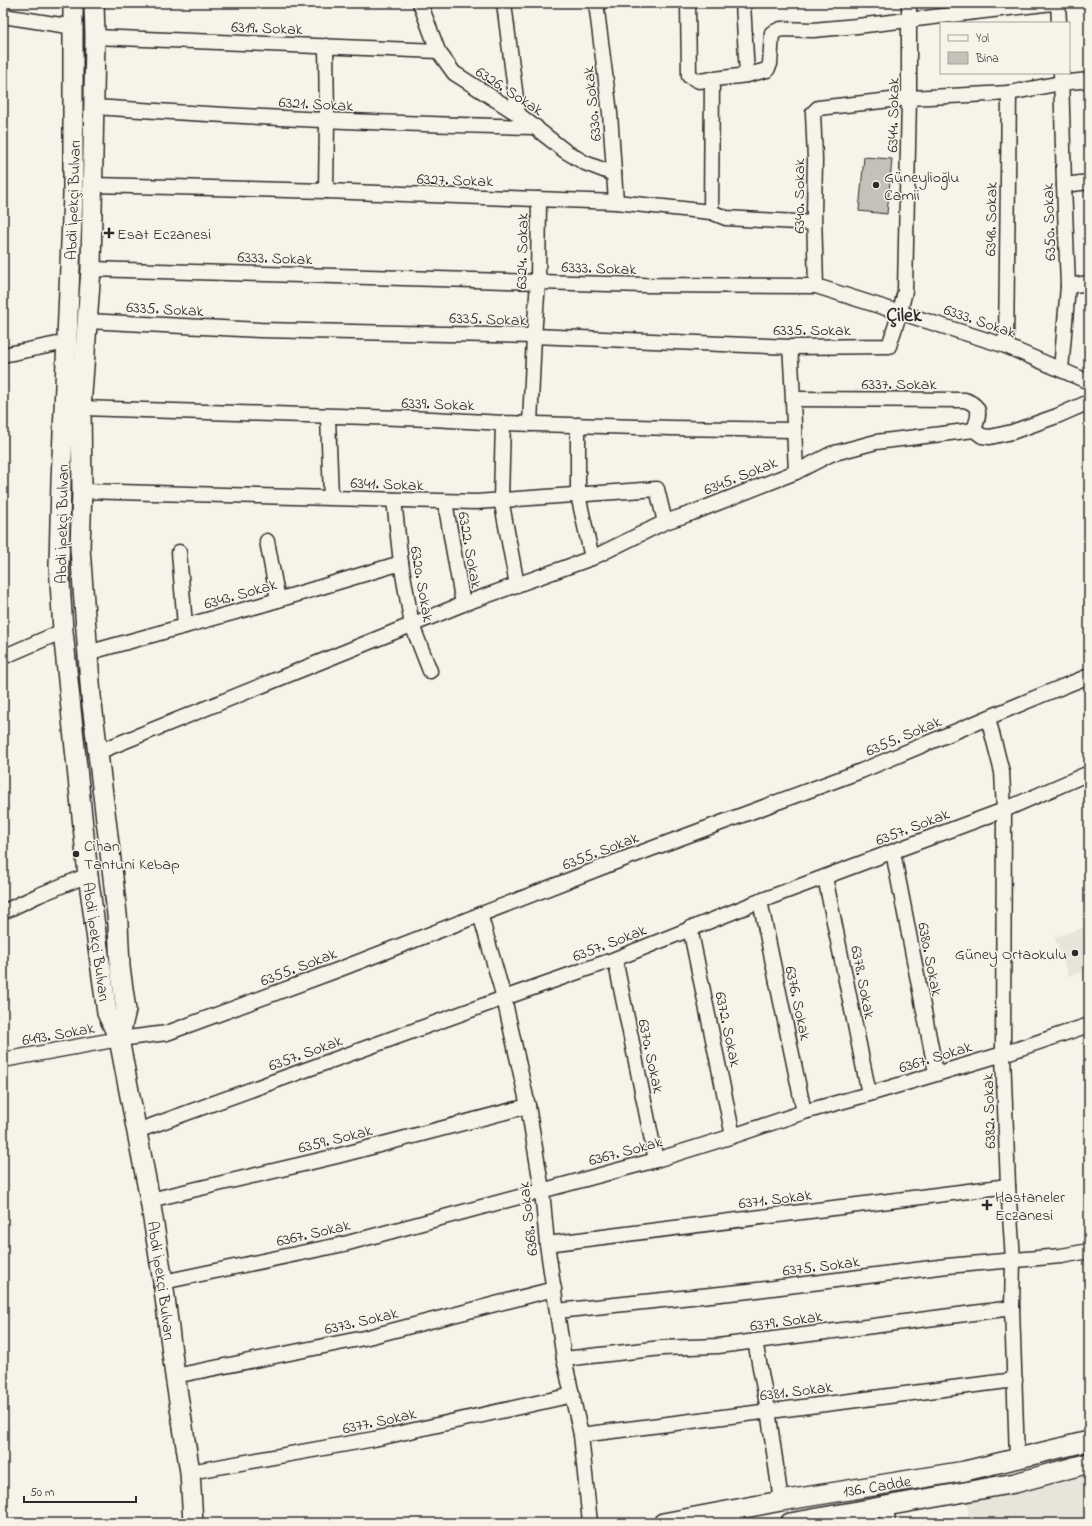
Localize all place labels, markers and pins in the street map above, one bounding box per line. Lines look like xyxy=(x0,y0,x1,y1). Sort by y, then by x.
place label: Güneylioğlu Camii xyxy=(884,166,959,208)
marker: Güneylioğlu Camii xyxy=(871,180,881,190)
place label: Esat Eczanesi xyxy=(117,223,211,247)
marker: Esat Eczanesi xyxy=(104,228,114,238)
place label: Cihan Tantuni Kebap xyxy=(84,835,180,877)
marker: Cihan Tantuni Kebap xyxy=(71,849,81,859)
place label: Güney Ortaokulu xyxy=(955,943,1067,967)
marker: Güney Ortaokulu xyxy=(1070,948,1080,958)
place label: Hastaneler Eczanesi xyxy=(995,1186,1065,1228)
marker: Hastaneler Eczanesi xyxy=(982,1200,992,1210)

